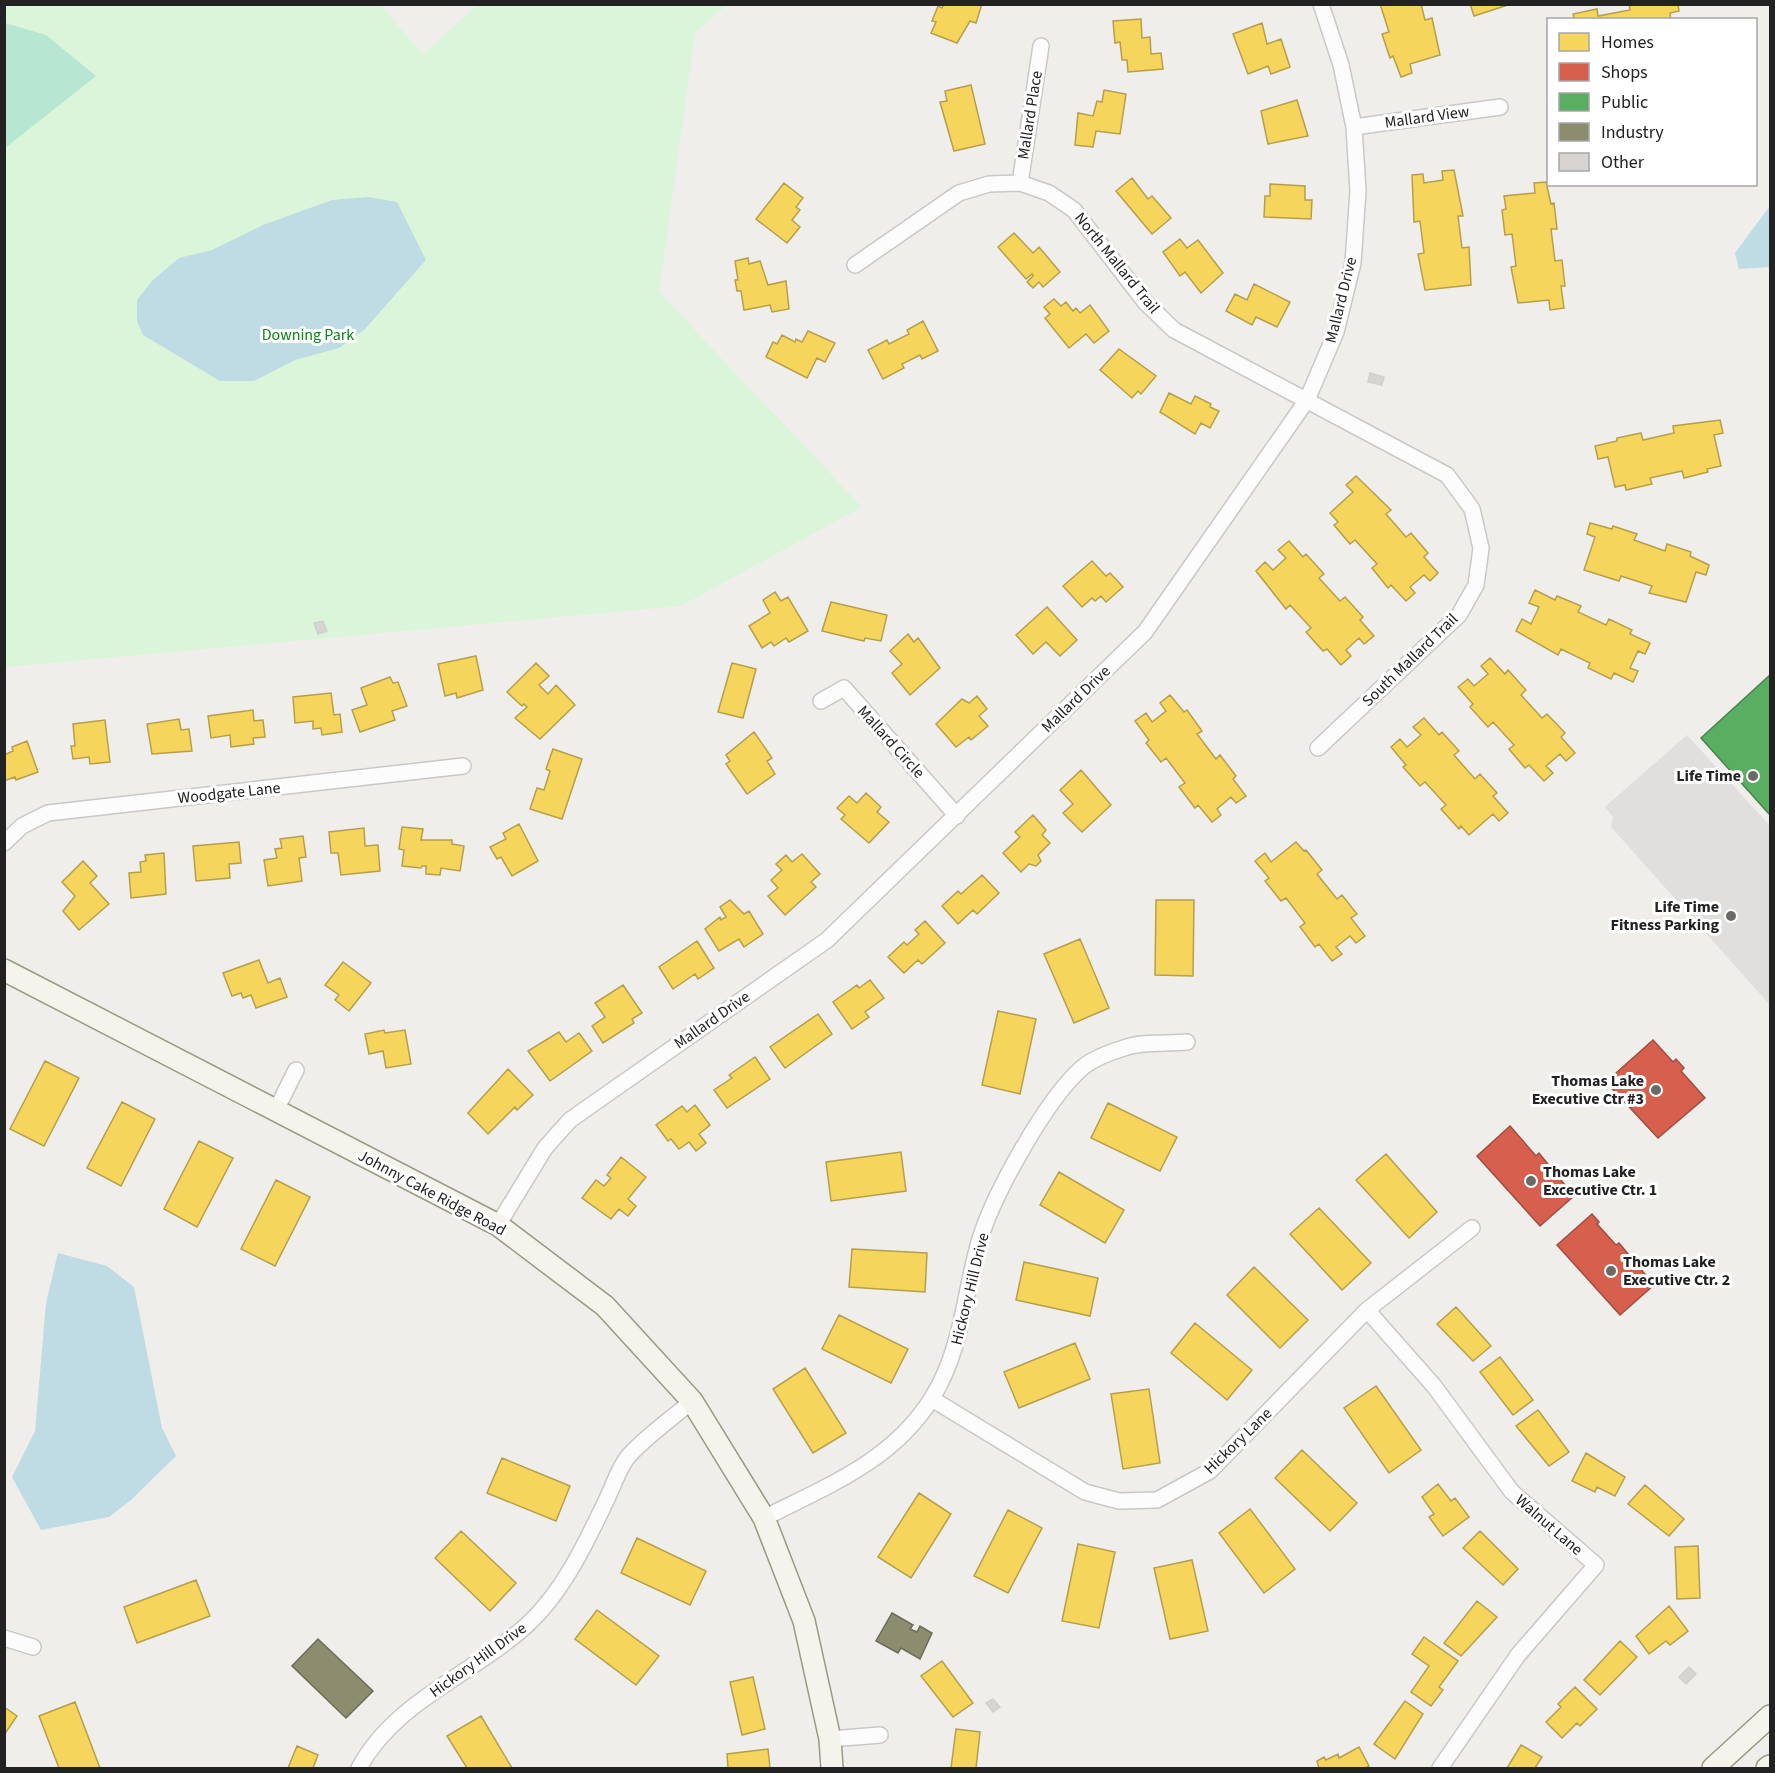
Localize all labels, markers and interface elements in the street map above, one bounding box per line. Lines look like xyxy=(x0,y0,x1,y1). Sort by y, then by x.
legend xyxy=(1547,18,1757,186)
text: Homes xyxy=(1601,30,1654,55)
text: Shops xyxy=(1601,60,1648,85)
street label: Mallard Place xyxy=(1012,69,1048,161)
text: Public xyxy=(1601,90,1648,115)
street label: Mallard View xyxy=(1383,100,1471,134)
text: Industry xyxy=(1601,120,1664,145)
text: Other xyxy=(1601,150,1645,175)
street label: North Mallard Trail xyxy=(1069,208,1165,318)
street label: Mallard Drive xyxy=(1320,255,1362,345)
park label: Downing Park xyxy=(262,324,354,346)
street label: South Mallard Trail xyxy=(1357,608,1463,712)
street label: Mallard Drive xyxy=(1037,660,1115,738)
street label: Mallard Circle xyxy=(852,701,930,783)
place label: Life Time xyxy=(1676,765,1741,787)
marker: Life Time xyxy=(1746,769,1760,783)
street label: Woodgate Lane xyxy=(176,777,282,809)
place label: Life Time Fitness Parking xyxy=(1611,896,1719,936)
marker: Life Time Fitness Parking xyxy=(1724,909,1738,923)
street label: Mallard Drive xyxy=(670,986,754,1054)
place label: Thomas Lake Executive Ctr #3 xyxy=(1532,1070,1644,1110)
marker: Thomas Lake Executive Ctr #3 xyxy=(1649,1083,1663,1097)
street label: Johnny Cake Ridge Road xyxy=(354,1145,510,1241)
place label: Thomas Lake Excecutive Ctr. 1 xyxy=(1543,1161,1657,1201)
marker: Thomas Lake Excecutive Ctr. 1 xyxy=(1524,1174,1538,1188)
street label: Hickory Hill Drive xyxy=(945,1230,995,1347)
place label: Thomas Lake Executive Ctr. 2 xyxy=(1623,1251,1730,1291)
marker: Thomas Lake Executive Ctr. 2 xyxy=(1604,1264,1618,1278)
street label: Hickory Lane xyxy=(1199,1403,1277,1479)
street label: Walnut Lane xyxy=(1510,1489,1588,1561)
street label: Hickory Hill Drive xyxy=(425,1617,531,1703)

